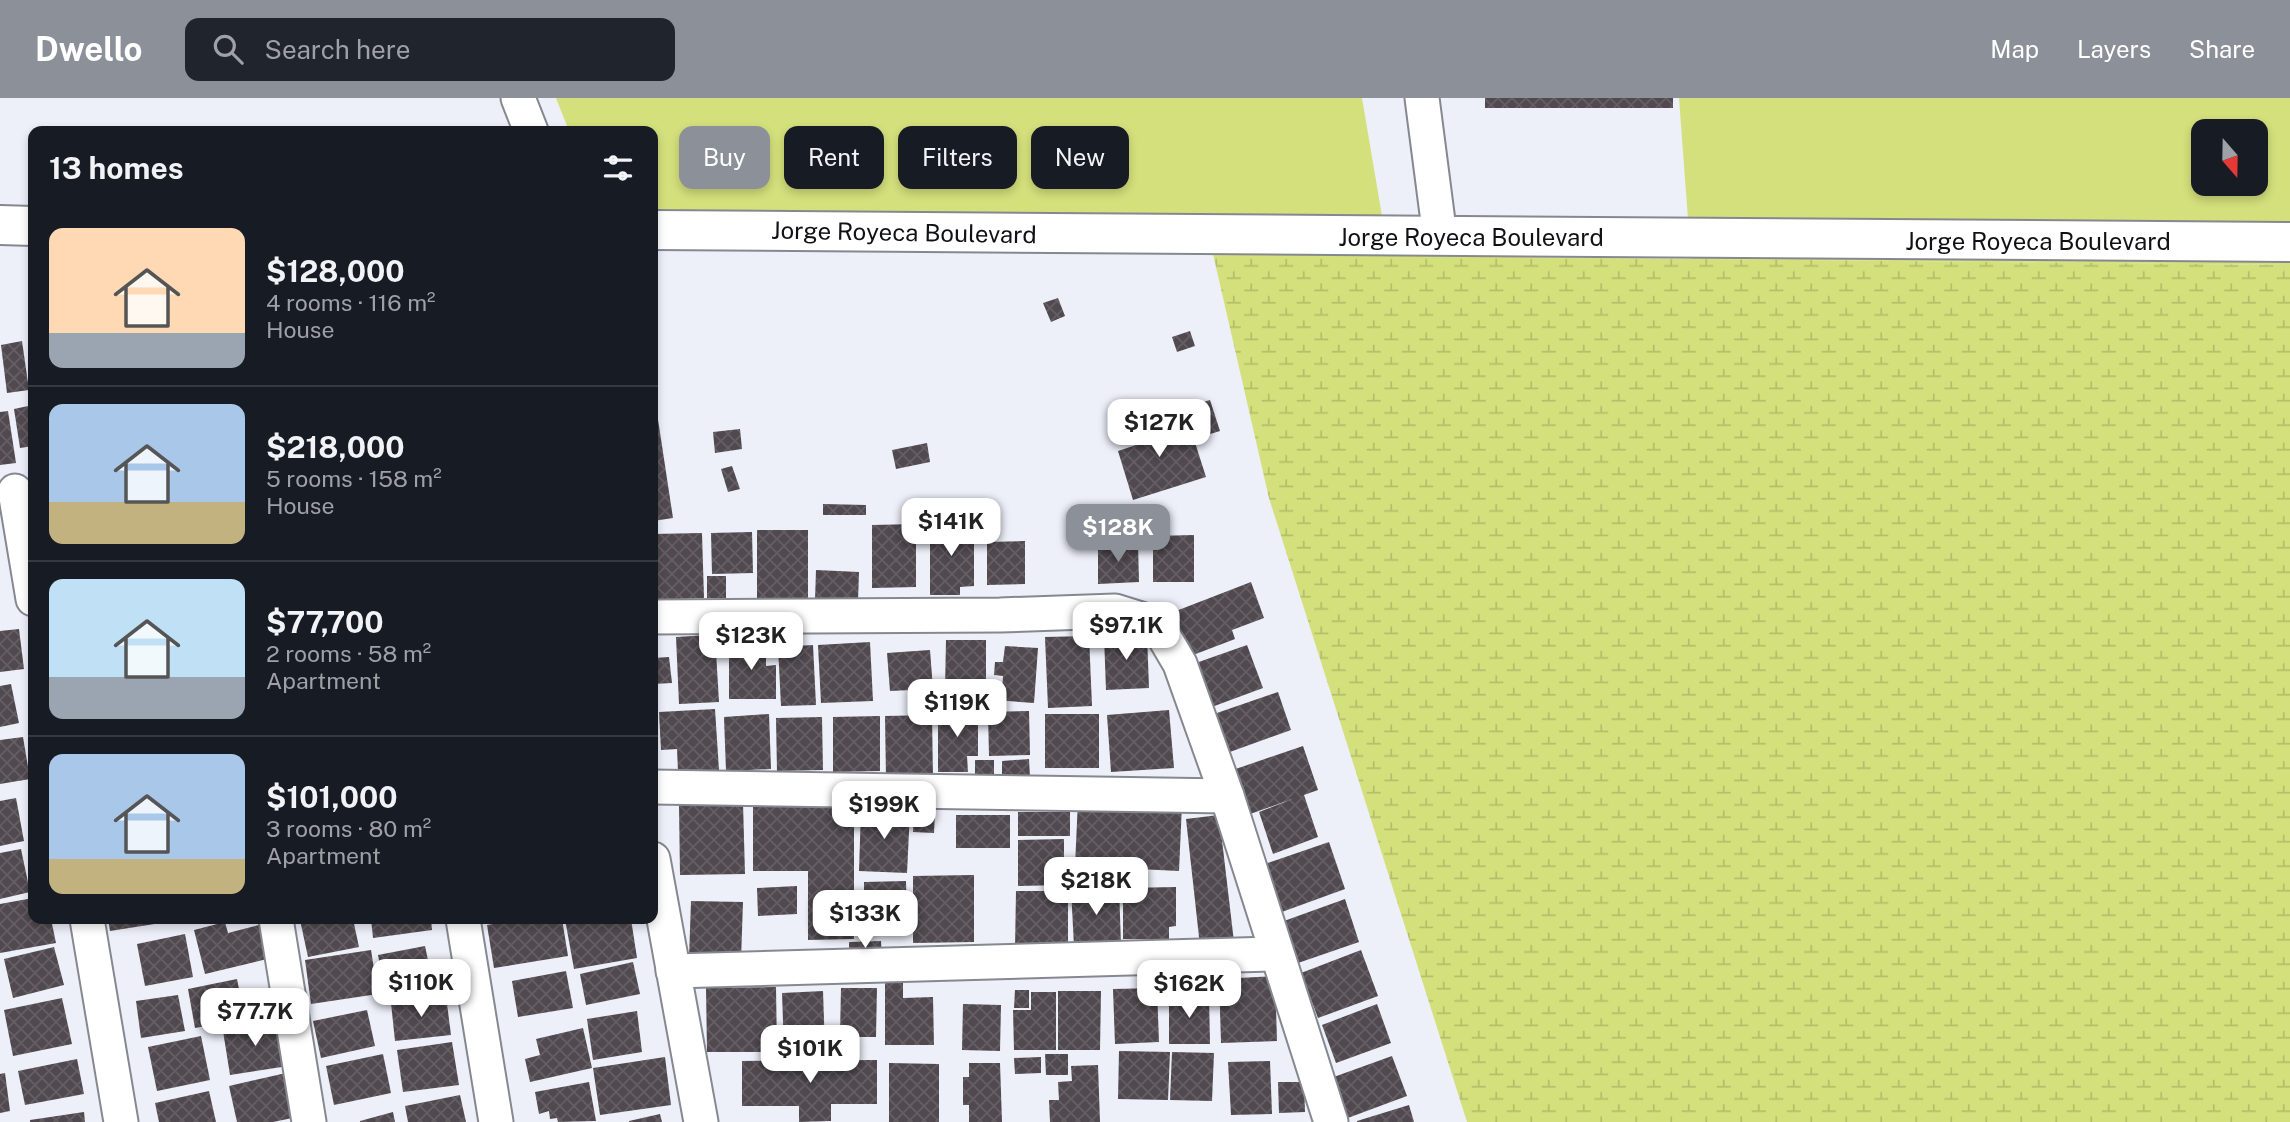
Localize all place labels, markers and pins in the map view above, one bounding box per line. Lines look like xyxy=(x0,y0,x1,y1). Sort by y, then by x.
pin: $127K xyxy=(1110,400,1208,459)
pin: $141K xyxy=(902,498,1000,558)
pin: $128K xyxy=(1069,504,1167,564)
pin: $97.1K xyxy=(1069,602,1183,662)
pin: $123K xyxy=(702,612,800,672)
pin: $119K xyxy=(908,680,1006,739)
pin: $199K xyxy=(835,782,933,841)
pin: $218K xyxy=(1047,858,1145,917)
pin: $133K xyxy=(816,890,914,950)
pin: $110K xyxy=(372,960,470,1019)
pin: $162K xyxy=(1140,960,1238,1020)
pin: $77.7K xyxy=(198,988,312,1048)
pin: $101K xyxy=(761,1026,859,1085)

